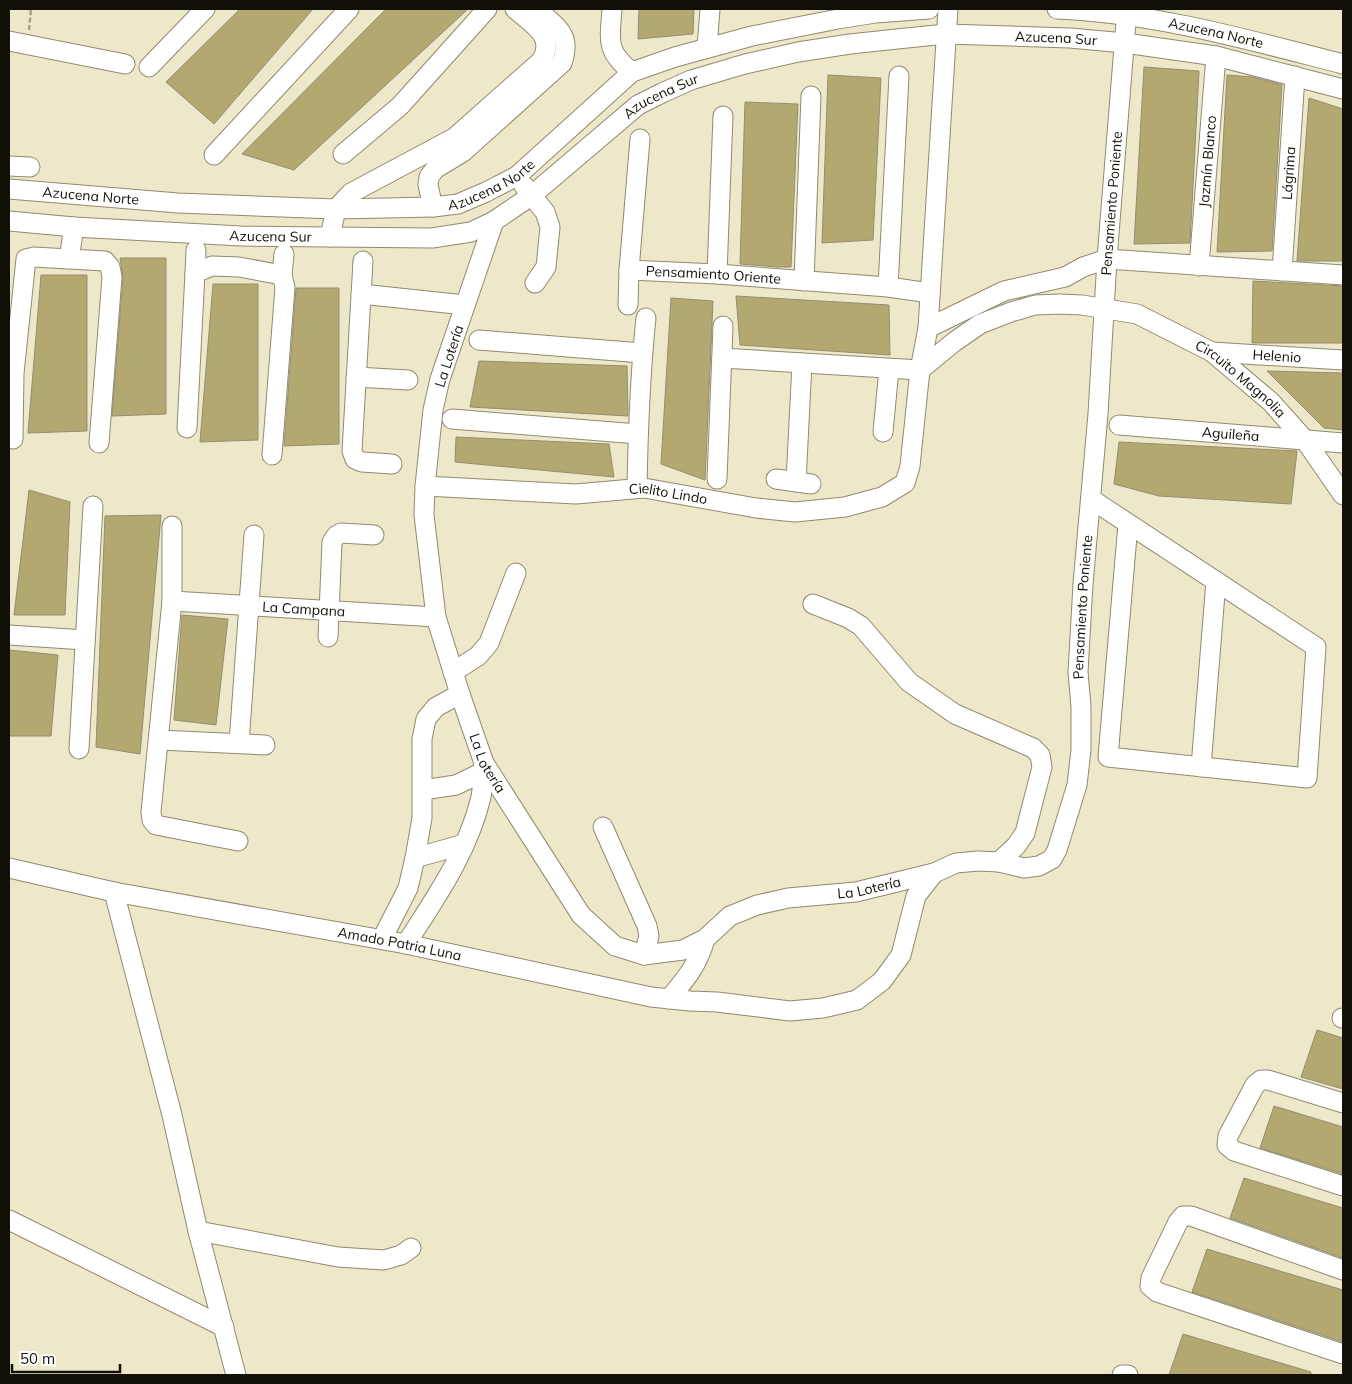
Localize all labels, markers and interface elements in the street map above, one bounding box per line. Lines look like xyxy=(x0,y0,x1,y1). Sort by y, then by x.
street label: Azucena Norte xyxy=(1167,14,1265,52)
street label: Azucena Sur xyxy=(1015,27,1099,49)
street label: Azucena Sur xyxy=(619,69,701,123)
street label: Jazmín Blanco xyxy=(1195,115,1220,208)
street label: Pensamiento Poniente xyxy=(1097,130,1126,276)
street label: Lágrima xyxy=(1278,146,1299,201)
street label: Azucena Norte xyxy=(447,155,539,214)
street label: Azucena Norte xyxy=(42,183,140,209)
street label: Azucena Sur xyxy=(229,226,313,246)
street label: Pensamiento Oriente xyxy=(645,262,782,288)
street label: La Lotería xyxy=(430,323,468,389)
street label: Circuito Magnolia xyxy=(1192,336,1290,421)
street label: Helenio xyxy=(1252,345,1302,366)
street label: Aguileña xyxy=(1201,423,1260,445)
street label: Cielito Lindo xyxy=(628,479,709,508)
street label: Pensamiento Poniente xyxy=(1069,534,1096,680)
street label: La Campana xyxy=(262,597,346,620)
street label: La Lotería xyxy=(465,731,510,796)
street label: La Lotería xyxy=(837,872,903,903)
street label: Amado Patria Luna xyxy=(336,923,463,965)
scale bar xyxy=(12,1342,120,1374)
text: 50 m xyxy=(20,1349,55,1368)

